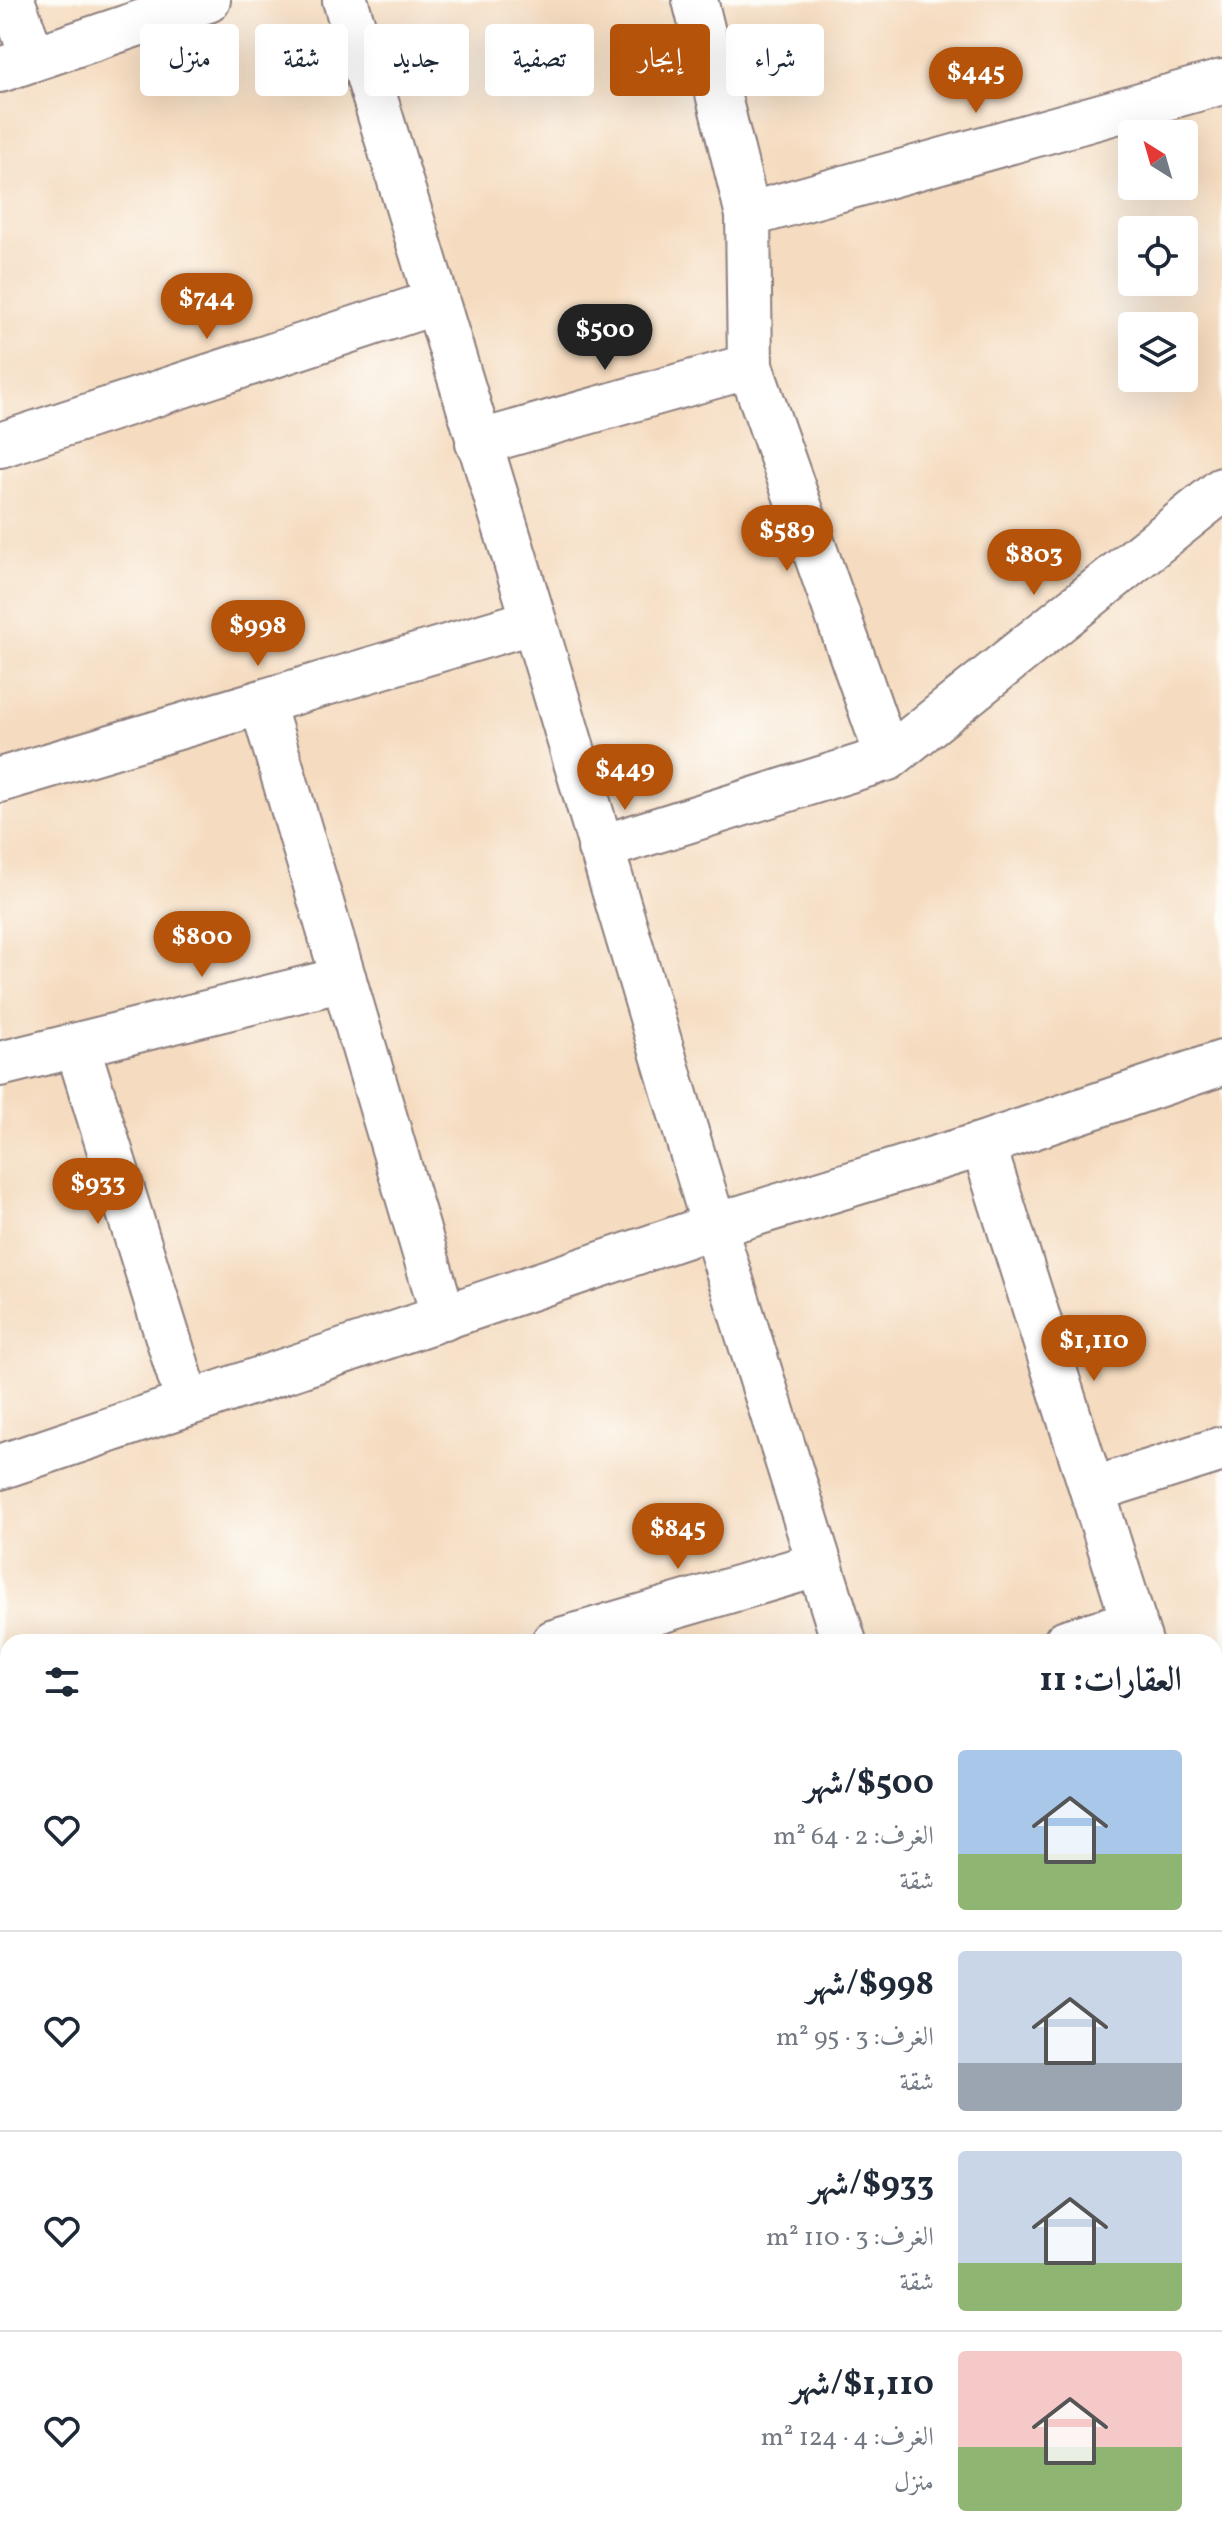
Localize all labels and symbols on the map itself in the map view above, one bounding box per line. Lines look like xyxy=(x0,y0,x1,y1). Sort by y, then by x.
pin: $445 xyxy=(929,47,1023,115)
north arrow xyxy=(1118,120,1198,200)
pin: $744 xyxy=(160,273,254,341)
pin: $500 xyxy=(558,304,652,372)
pin: $589 xyxy=(740,505,834,573)
pin: $803 xyxy=(987,529,1081,597)
pin: $998 xyxy=(211,600,305,668)
pin: $449 xyxy=(578,744,672,812)
pin: $800 xyxy=(155,911,249,979)
pin: $933 xyxy=(51,1158,145,1226)
pin: $1,110 xyxy=(1029,1315,1159,1383)
pin: $845 xyxy=(631,1503,725,1571)

